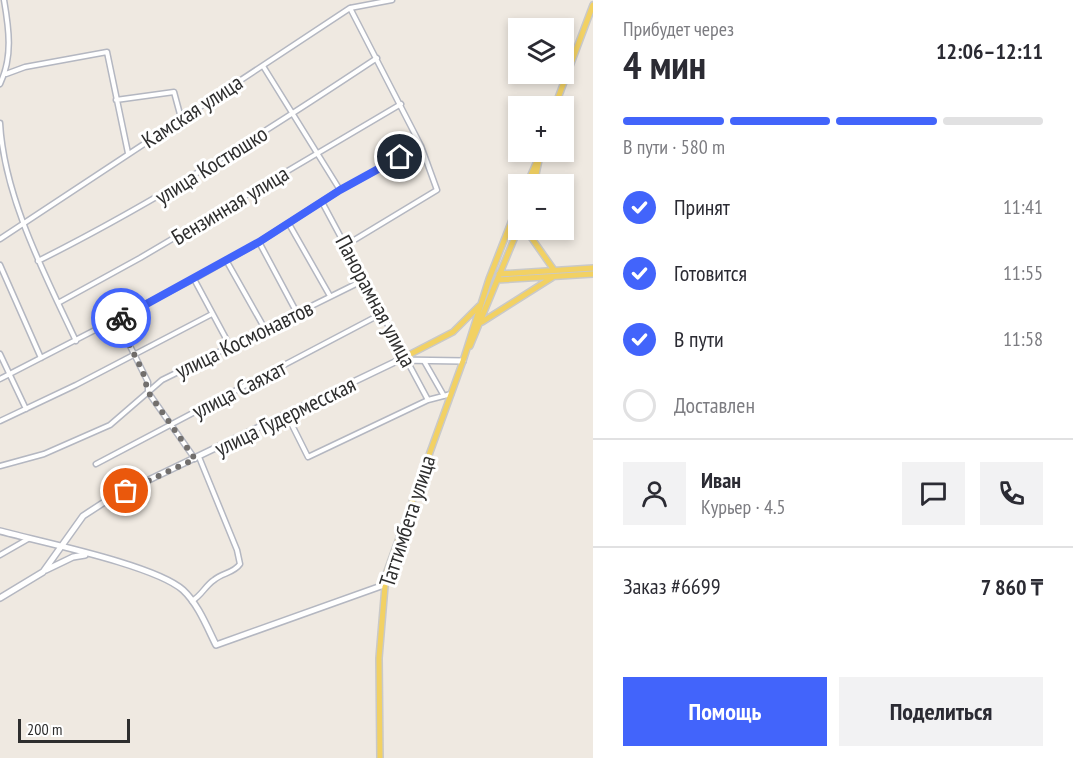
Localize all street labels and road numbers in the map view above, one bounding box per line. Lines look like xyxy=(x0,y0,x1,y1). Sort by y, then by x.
street label: Камская улица xyxy=(136,68,248,154)
street label: улица Костюшко xyxy=(150,119,272,211)
street label: Бензинная улица xyxy=(166,159,294,251)
street label: Панорамная улица xyxy=(329,230,423,372)
street label: улица Космонавтов xyxy=(170,293,318,385)
street label: улица Саяхат xyxy=(187,353,292,425)
street label: улица Гудермесская xyxy=(210,370,360,462)
street label: Таттимбета улица xyxy=(373,452,441,590)

